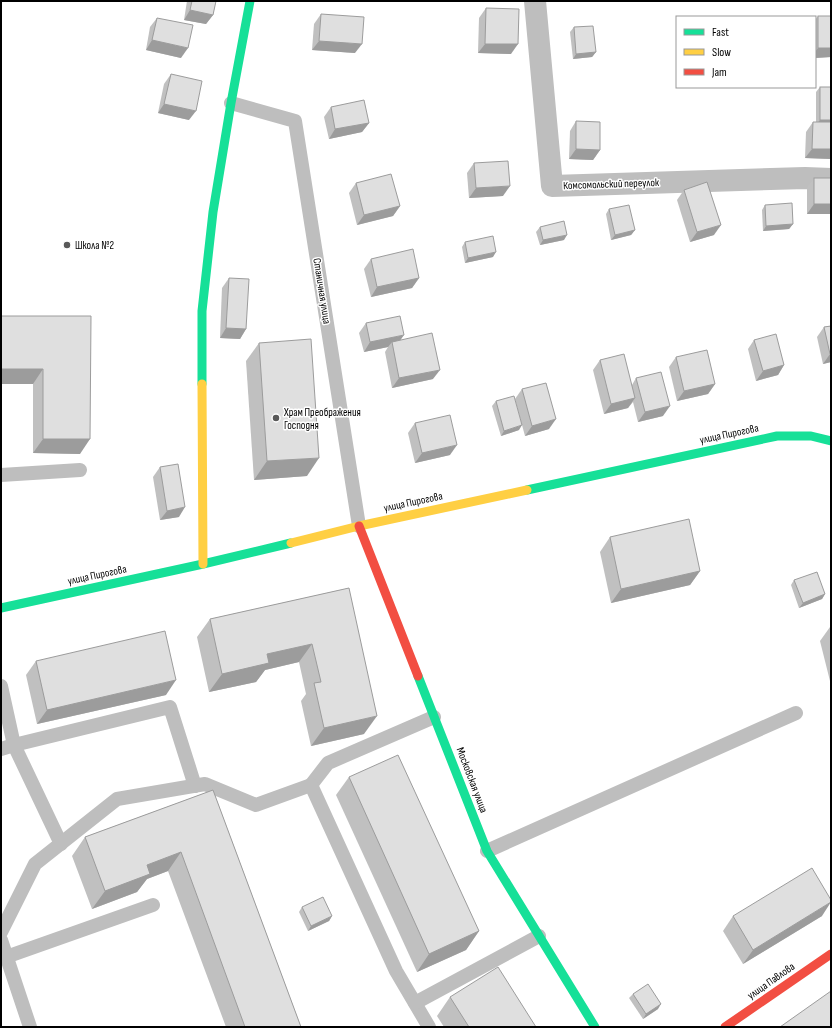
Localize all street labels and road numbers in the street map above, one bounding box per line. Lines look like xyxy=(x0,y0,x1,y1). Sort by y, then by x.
street label: Комсомольский переулок xyxy=(563,176,660,192)
street label: Станичная улица xyxy=(310,257,334,325)
street label: улица Пирогова xyxy=(698,421,760,447)
street label: улица Пирогова xyxy=(382,489,444,515)
street label: улица Пирогова xyxy=(66,562,128,588)
street label: Московская улица xyxy=(454,745,490,815)
street label: улица Павлова xyxy=(745,960,797,1002)

